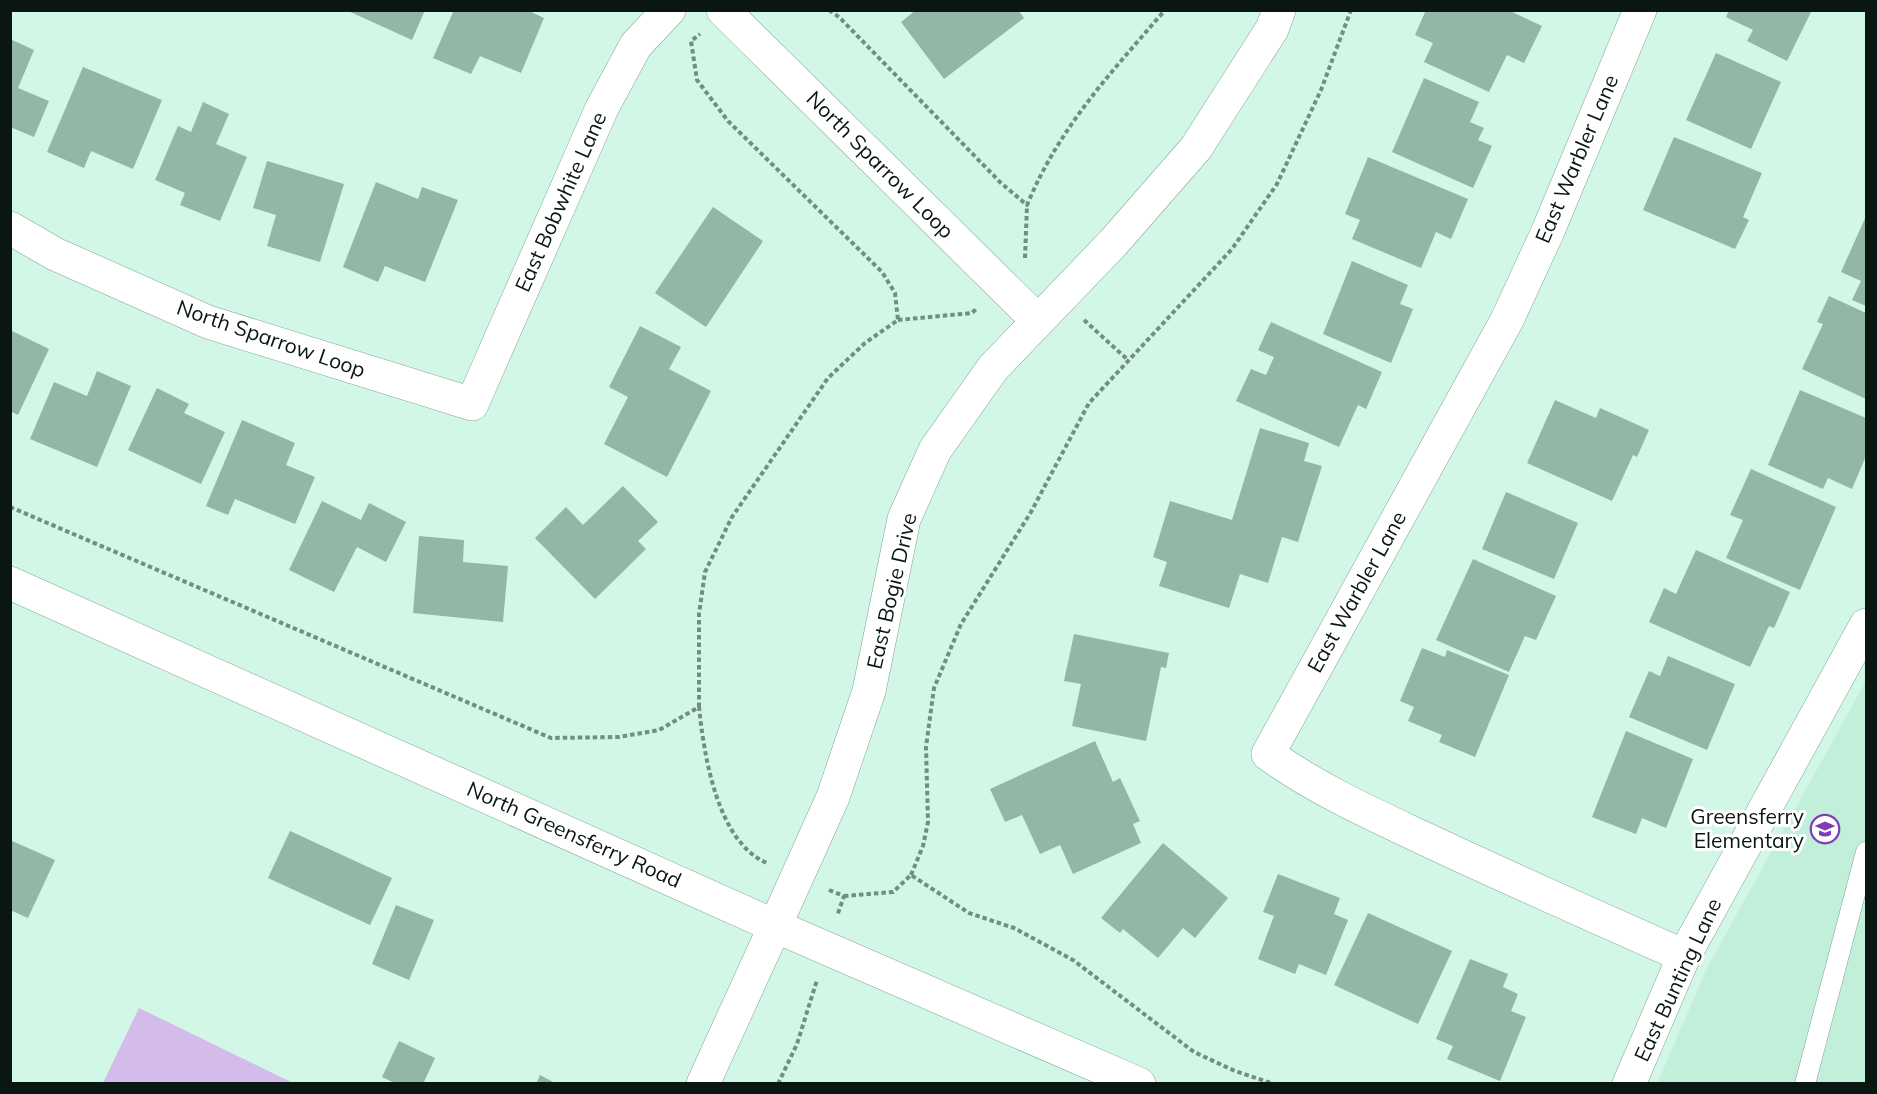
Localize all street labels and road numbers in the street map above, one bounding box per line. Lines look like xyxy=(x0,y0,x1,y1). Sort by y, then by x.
street label: East Warbler Lane xyxy=(1529,71,1623,247)
street label: North Sparrow Loop xyxy=(802,85,960,243)
street label: East Bobwhite Lane xyxy=(509,108,611,296)
street label: North Sparrow Loop xyxy=(174,294,369,383)
street label: East Warbler Lane xyxy=(1301,506,1411,677)
street label: East Bogie Drive xyxy=(860,510,922,671)
street label: North Greensferry Road xyxy=(463,775,685,893)
street label: East Bunting Lane xyxy=(1628,894,1726,1065)

